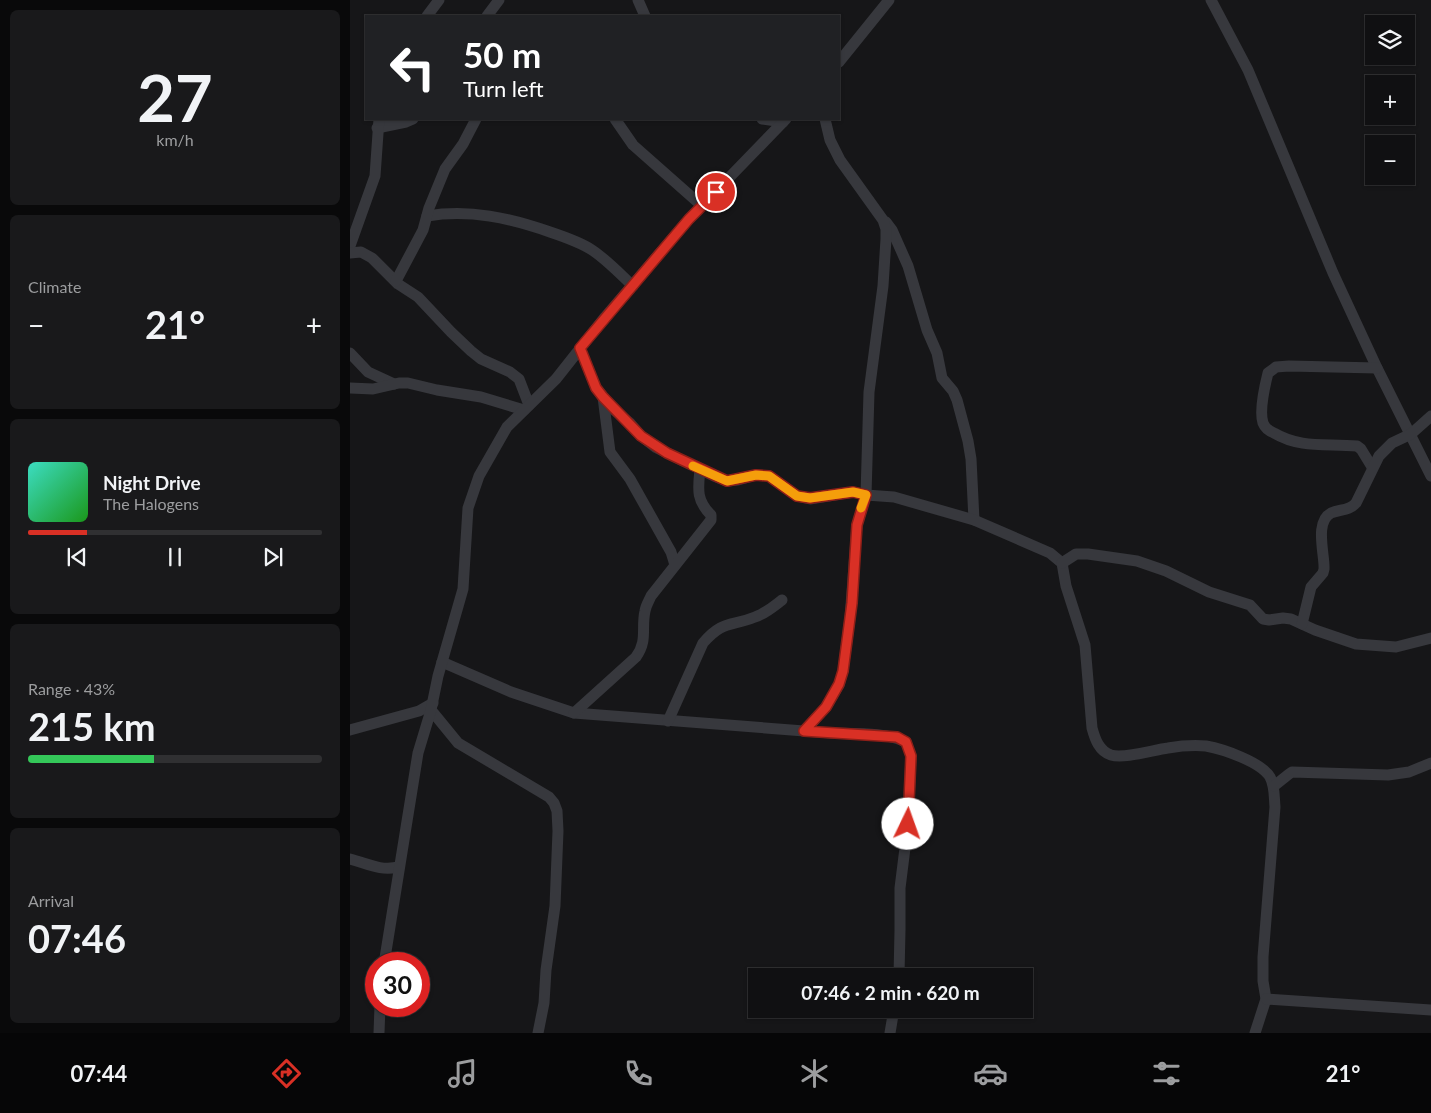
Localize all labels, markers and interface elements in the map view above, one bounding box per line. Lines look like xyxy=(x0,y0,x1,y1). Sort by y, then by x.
map controls xyxy=(1365,15,1415,185)
button: layers xyxy=(1365,15,1415,65)
text: 50 m xyxy=(463,33,541,75)
icon: left xyxy=(380,35,445,100)
text: 27 xyxy=(137,58,213,136)
text: Turn left xyxy=(463,75,544,102)
button: + xyxy=(1365,75,1415,125)
text: km/h xyxy=(156,130,194,149)
button: − xyxy=(1365,135,1415,185)
pin xyxy=(695,171,737,213)
icon: arrive xyxy=(702,178,730,206)
text: Climate xyxy=(28,277,81,296)
text: 21° xyxy=(145,301,205,347)
text: − xyxy=(28,308,44,342)
text: + xyxy=(306,308,322,342)
text: Night Drive xyxy=(103,471,201,494)
text: The Halogens xyxy=(103,494,199,513)
icon: previous xyxy=(63,543,91,571)
icon: pause xyxy=(161,543,189,571)
icon: next xyxy=(259,543,287,571)
text: Range · 43% xyxy=(28,679,115,698)
text: 215 km xyxy=(28,703,156,749)
position arrow xyxy=(881,797,933,849)
text: Arrival xyxy=(28,891,74,910)
text: 07:46 xyxy=(28,915,126,961)
speed limit sign: 30 xyxy=(365,952,430,1017)
text: 07:46 · 2 min · 620 m xyxy=(801,981,980,1004)
icon: directions xyxy=(269,1056,304,1091)
icon: music xyxy=(445,1056,480,1091)
icon: phone xyxy=(621,1056,656,1091)
icon: climate xyxy=(797,1056,832,1091)
icon: car xyxy=(973,1056,1008,1091)
icon: filters xyxy=(1149,1056,1184,1091)
text: 07:44 xyxy=(71,1060,127,1087)
text: 21° xyxy=(1326,1060,1360,1087)

